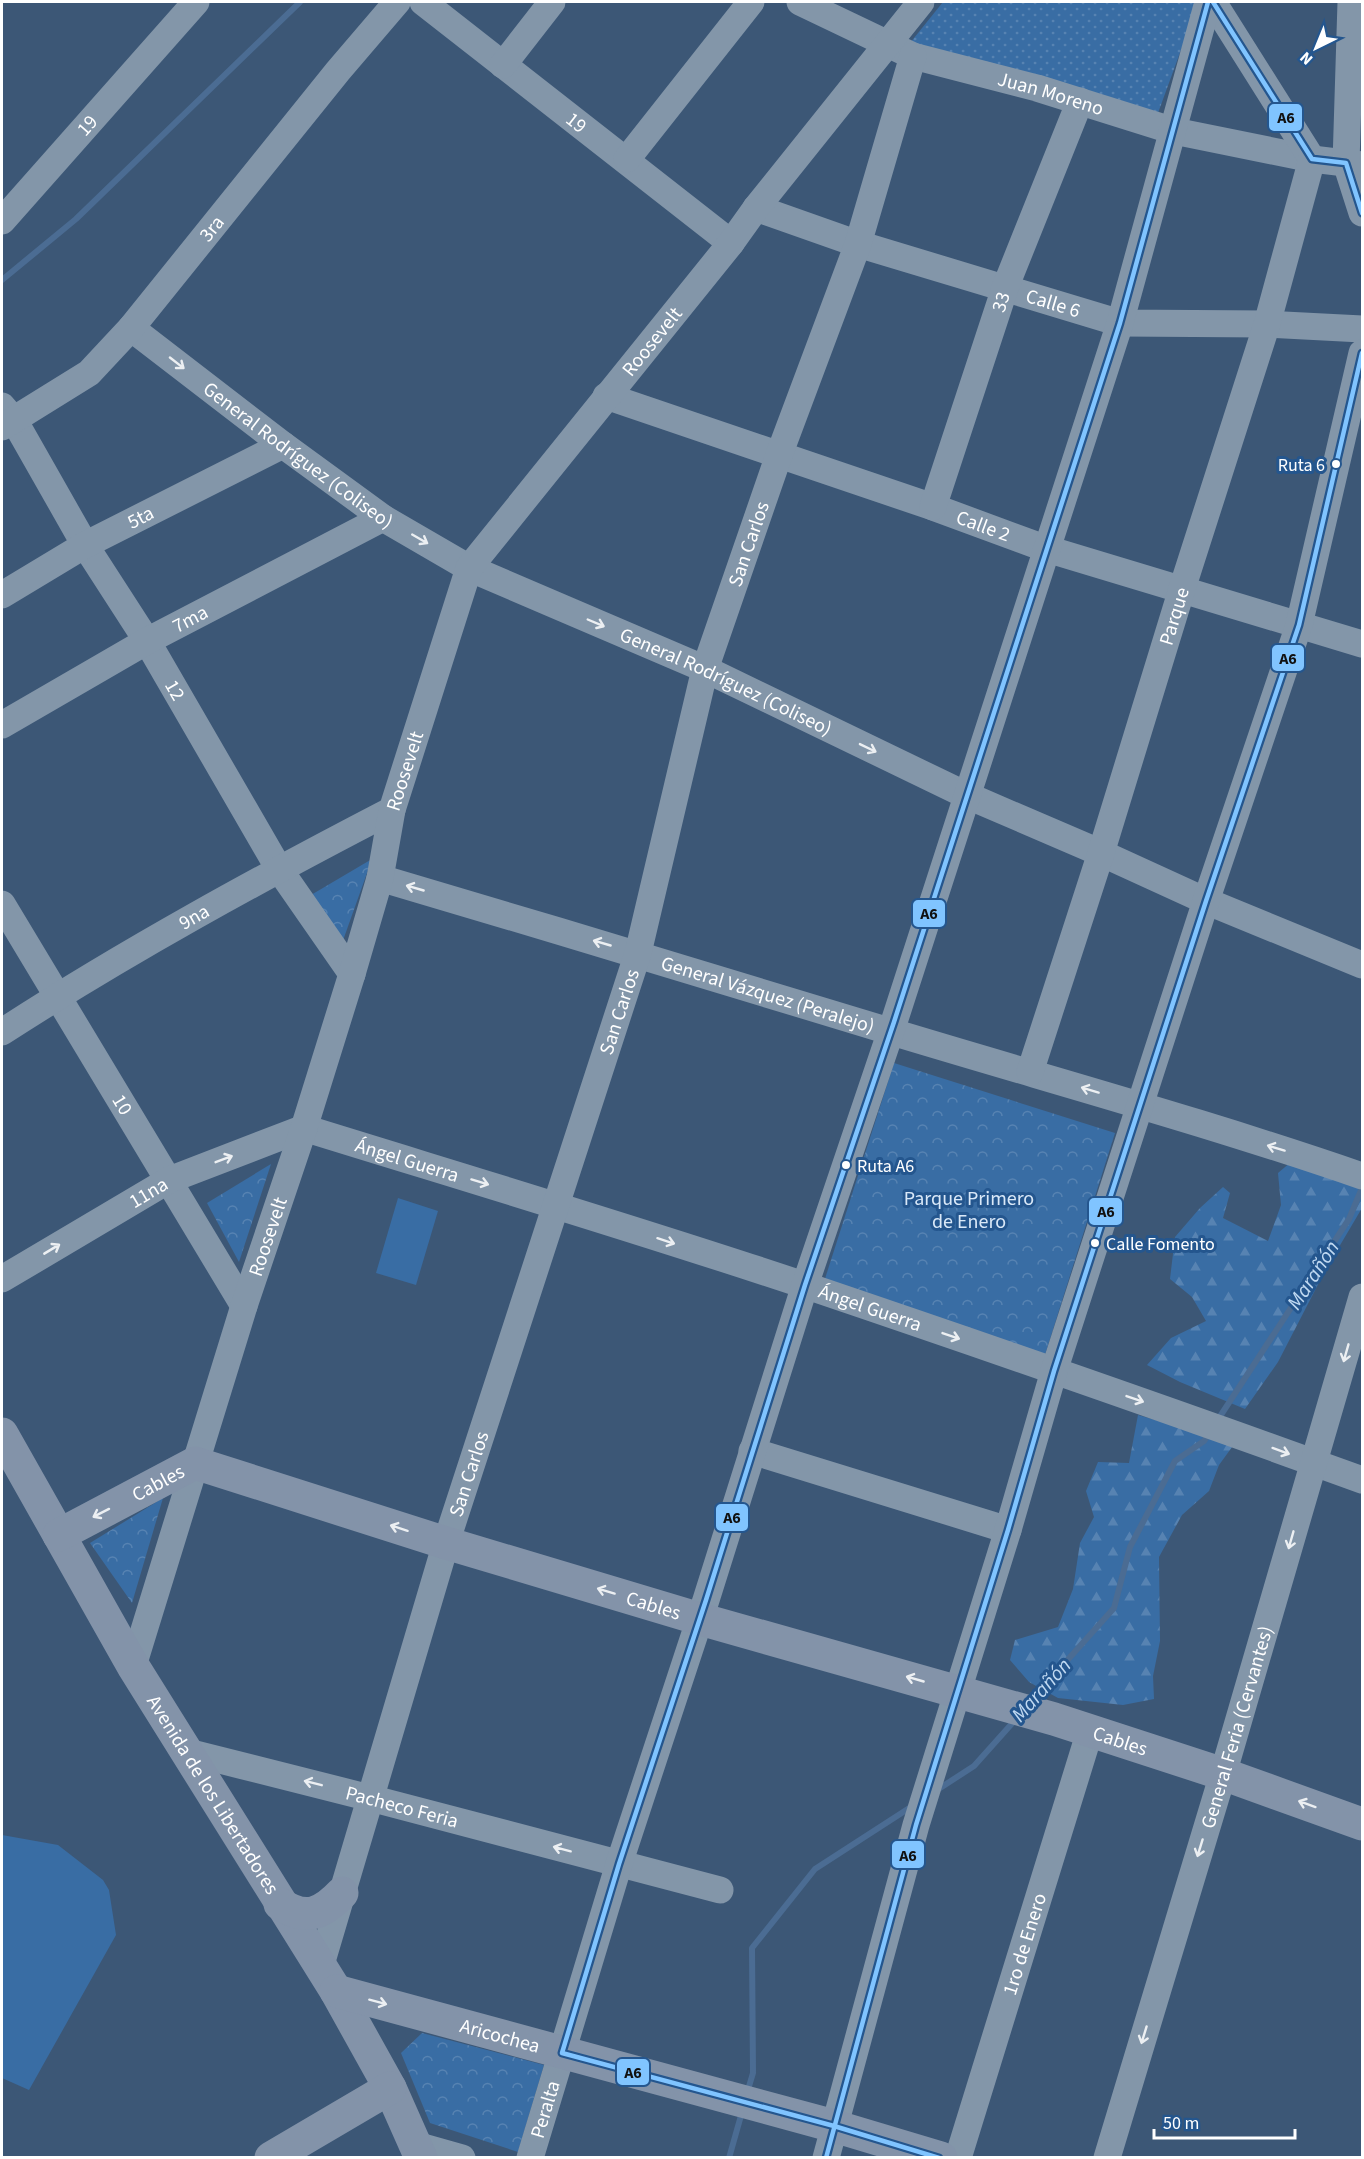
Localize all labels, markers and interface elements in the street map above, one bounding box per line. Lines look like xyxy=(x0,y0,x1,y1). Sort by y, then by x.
north arrow xyxy=(1286,18,1346,78)
text: N xyxy=(1295,47,1318,70)
street label: Juan Moreno xyxy=(995,65,1107,123)
line badge: A6 xyxy=(1268,103,1303,132)
street label: 19 xyxy=(559,106,592,140)
text: A6 xyxy=(1276,107,1295,129)
street label: 19 xyxy=(71,109,105,143)
street label: 3ra xyxy=(193,210,231,248)
street label: Calle 6 xyxy=(1022,282,1084,325)
street label: 33 xyxy=(985,288,1018,316)
street label: Roosevelt xyxy=(616,301,689,383)
one-way arrow xyxy=(169,357,185,370)
street label: General Rodríguez (Coliseo) xyxy=(197,375,398,536)
place label: Ruta 6 xyxy=(1278,453,1325,478)
marker: Ruta 6 xyxy=(1330,458,1342,470)
street label: San Carlos xyxy=(722,498,777,591)
street label: 5ta xyxy=(123,499,159,536)
street label: Calle 2 xyxy=(952,504,1014,549)
one-way arrow xyxy=(411,534,428,546)
street label: Parque xyxy=(1153,584,1197,649)
street label: 7ma xyxy=(168,599,213,640)
one-way arrow xyxy=(586,617,604,629)
street label: General Rodríguez (Coliseo) xyxy=(615,621,836,743)
line badge: A6 xyxy=(1271,644,1305,672)
text: A6 xyxy=(1278,648,1297,670)
street label: 12 xyxy=(157,675,192,706)
street label: Roosevelt xyxy=(380,727,431,815)
one-way arrow xyxy=(859,743,877,755)
one-way arrow xyxy=(405,882,424,893)
street label: 9na xyxy=(174,898,215,937)
line badge: A6 xyxy=(912,899,946,928)
text: A6 xyxy=(919,903,938,925)
one-way arrow xyxy=(593,937,612,948)
street label: General Vázquez (Peralejo) xyxy=(657,950,878,1041)
street label: San Carlos xyxy=(593,966,647,1058)
one-way arrow xyxy=(1081,1084,1100,1095)
street label: 10 xyxy=(105,1089,139,1121)
street label: Ángel Guerra xyxy=(352,1132,462,1190)
one-way arrow xyxy=(1267,1142,1286,1153)
one-way arrow xyxy=(214,1153,233,1164)
place label: Ruta A6 xyxy=(857,1154,914,1179)
marker: Ruta A6 xyxy=(840,1159,852,1171)
street label: 11na xyxy=(124,1171,173,1216)
one-way arrow xyxy=(470,1177,489,1188)
park label: Parque Primero de Enero xyxy=(904,1185,1034,1236)
street label: Roosevelt xyxy=(242,1193,295,1280)
line badge: A6 xyxy=(1088,1197,1123,1226)
text: A6 xyxy=(1096,1201,1115,1223)
place label: Calle Fomento xyxy=(1106,1232,1215,1257)
water label: Marañón xyxy=(1279,1234,1347,1316)
one-way arrow xyxy=(656,1236,675,1247)
marker: Calle Fomento xyxy=(1089,1237,1101,1249)
one-way arrow xyxy=(43,1243,60,1255)
street label: Ángel Guerra xyxy=(815,1278,925,1339)
one-way arrow xyxy=(941,1331,960,1342)
one-way arrow xyxy=(1340,1343,1351,1362)
one-way arrow xyxy=(1125,1394,1144,1405)
street label: San Carlos xyxy=(442,1428,496,1521)
one-way arrow xyxy=(1271,1446,1290,1457)
street label: Cables xyxy=(127,1458,190,1509)
line badge: A6 xyxy=(715,1503,749,1532)
one-way arrow xyxy=(93,1507,110,1519)
text: A6 xyxy=(722,1507,741,1529)
one-way arrow xyxy=(390,1522,409,1533)
one-way arrow xyxy=(1285,1530,1296,1549)
one-way arrow xyxy=(597,1585,616,1596)
street label: Cables xyxy=(622,1585,684,1628)
street label: General Feria (Cervantes) xyxy=(1194,1623,1280,1832)
water label: Marañón xyxy=(1004,1651,1078,1729)
one-way arrow xyxy=(906,1672,925,1684)
street label: Avenida de los Libertadores xyxy=(140,1690,285,1900)
street label: Cables xyxy=(1089,1720,1151,1763)
one-way arrow xyxy=(304,1777,323,1789)
street label: Pacheco Feria xyxy=(342,1779,461,1836)
one-way arrow xyxy=(1298,1797,1317,1808)
one-way arrow xyxy=(1194,1838,1205,1857)
line badge: A6 xyxy=(891,1840,925,1869)
one-way arrow xyxy=(553,1843,572,1854)
text: A6 xyxy=(898,1845,917,1867)
street label: 1ro de Enero xyxy=(996,1890,1054,1999)
one-way arrow xyxy=(368,1997,387,2009)
street label: Aricochea xyxy=(457,2012,543,2061)
one-way arrow xyxy=(1138,2025,1149,2044)
line badge: A6 xyxy=(616,2058,650,2086)
text: A6 xyxy=(623,2062,642,2084)
street label: Peralta xyxy=(524,2077,568,2142)
scale bar xyxy=(1154,2102,1295,2140)
text: 50 m xyxy=(1163,2111,1199,2136)

